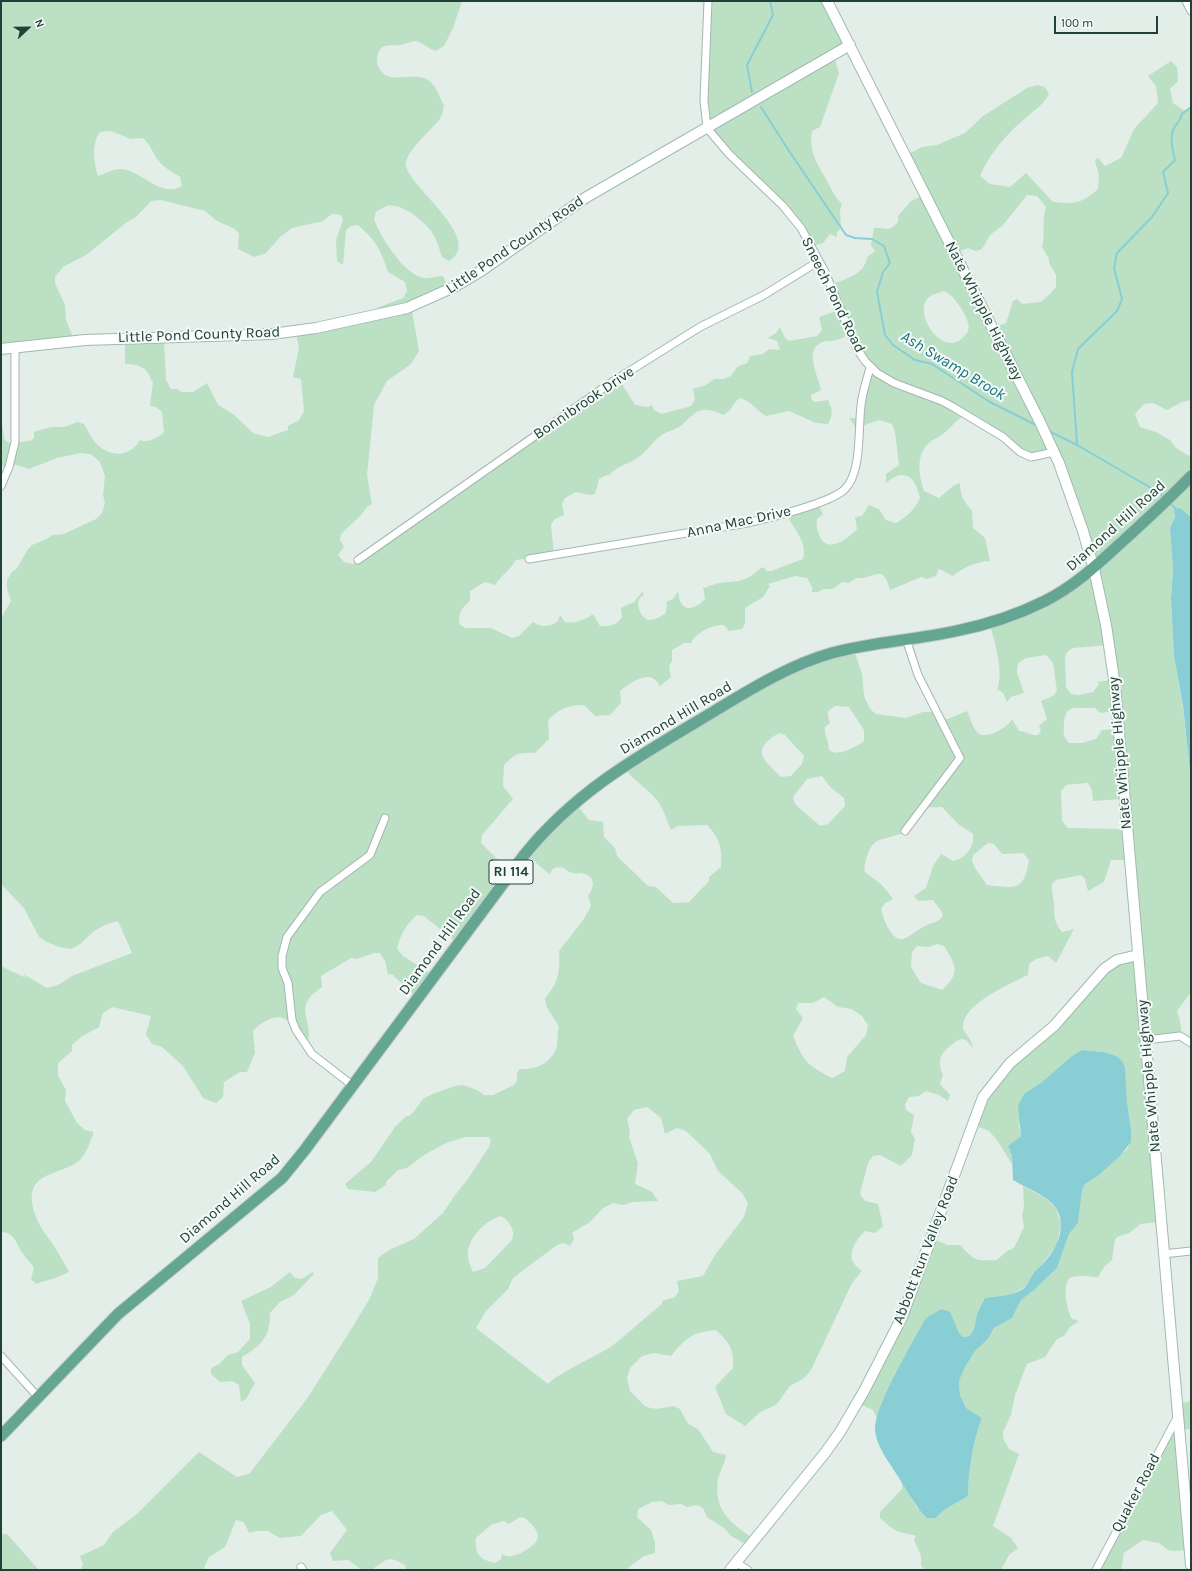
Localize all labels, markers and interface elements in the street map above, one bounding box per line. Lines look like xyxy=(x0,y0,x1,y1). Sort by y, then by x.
north arrow xyxy=(8,8,48,48)
scale bar xyxy=(1056,8,1160,34)
text: 100 m xyxy=(1061,16,1093,30)
text: N xyxy=(32,17,47,29)
street label: Little Pond County Road xyxy=(443,192,587,298)
street label: Sneech Pond Road xyxy=(797,234,869,356)
street label: Nate Whipple Highway xyxy=(941,239,1027,383)
street label: Little Pond County Road xyxy=(117,323,281,347)
water label: Ash Swamp Brook xyxy=(897,327,1009,405)
street label: Bonnibrook Drive xyxy=(530,363,638,443)
street label: Diamond Hill Road xyxy=(1063,477,1169,575)
street label: Anna Mac Drive xyxy=(685,502,793,542)
street label: Nate Whipple Highway xyxy=(1104,676,1136,830)
street label: Diamond Hill Road xyxy=(617,677,735,759)
road number: RI 114 xyxy=(489,860,533,884)
street label: Diamond Hill Road xyxy=(395,885,485,999)
street label: Nate Whipple Highway xyxy=(1133,999,1165,1153)
street label: Diamond Hill Road xyxy=(176,1150,284,1248)
street label: Abbott Run Valley Road xyxy=(889,1173,963,1327)
street label: Quaker Road xyxy=(1108,1450,1164,1536)

